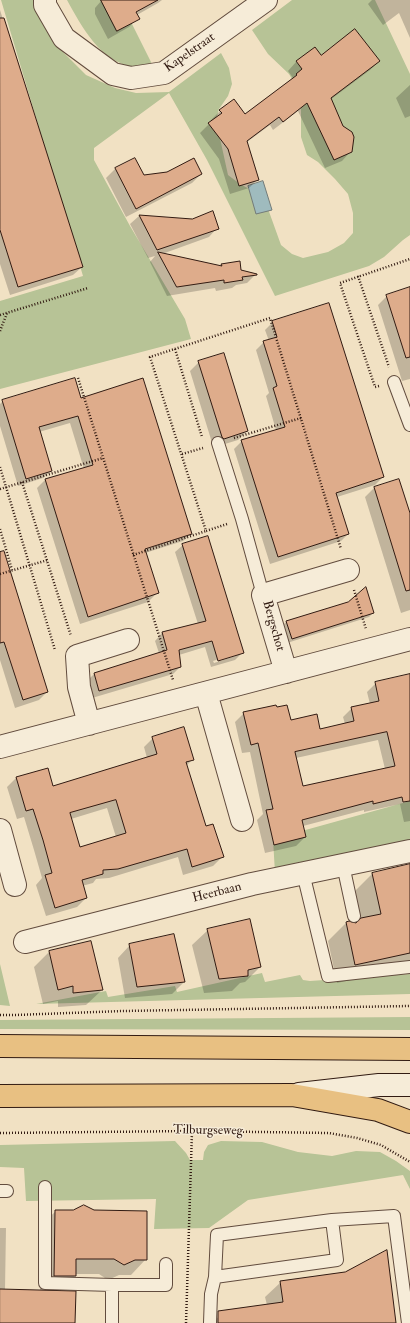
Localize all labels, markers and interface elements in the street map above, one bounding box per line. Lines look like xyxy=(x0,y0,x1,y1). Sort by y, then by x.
street label: Kapelstraat xyxy=(162,30,218,76)
street label: Bergschot xyxy=(258,599,288,653)
street label: Heerbaan xyxy=(191,879,243,907)
street label: Tilburgseweg xyxy=(173,1123,243,1139)

